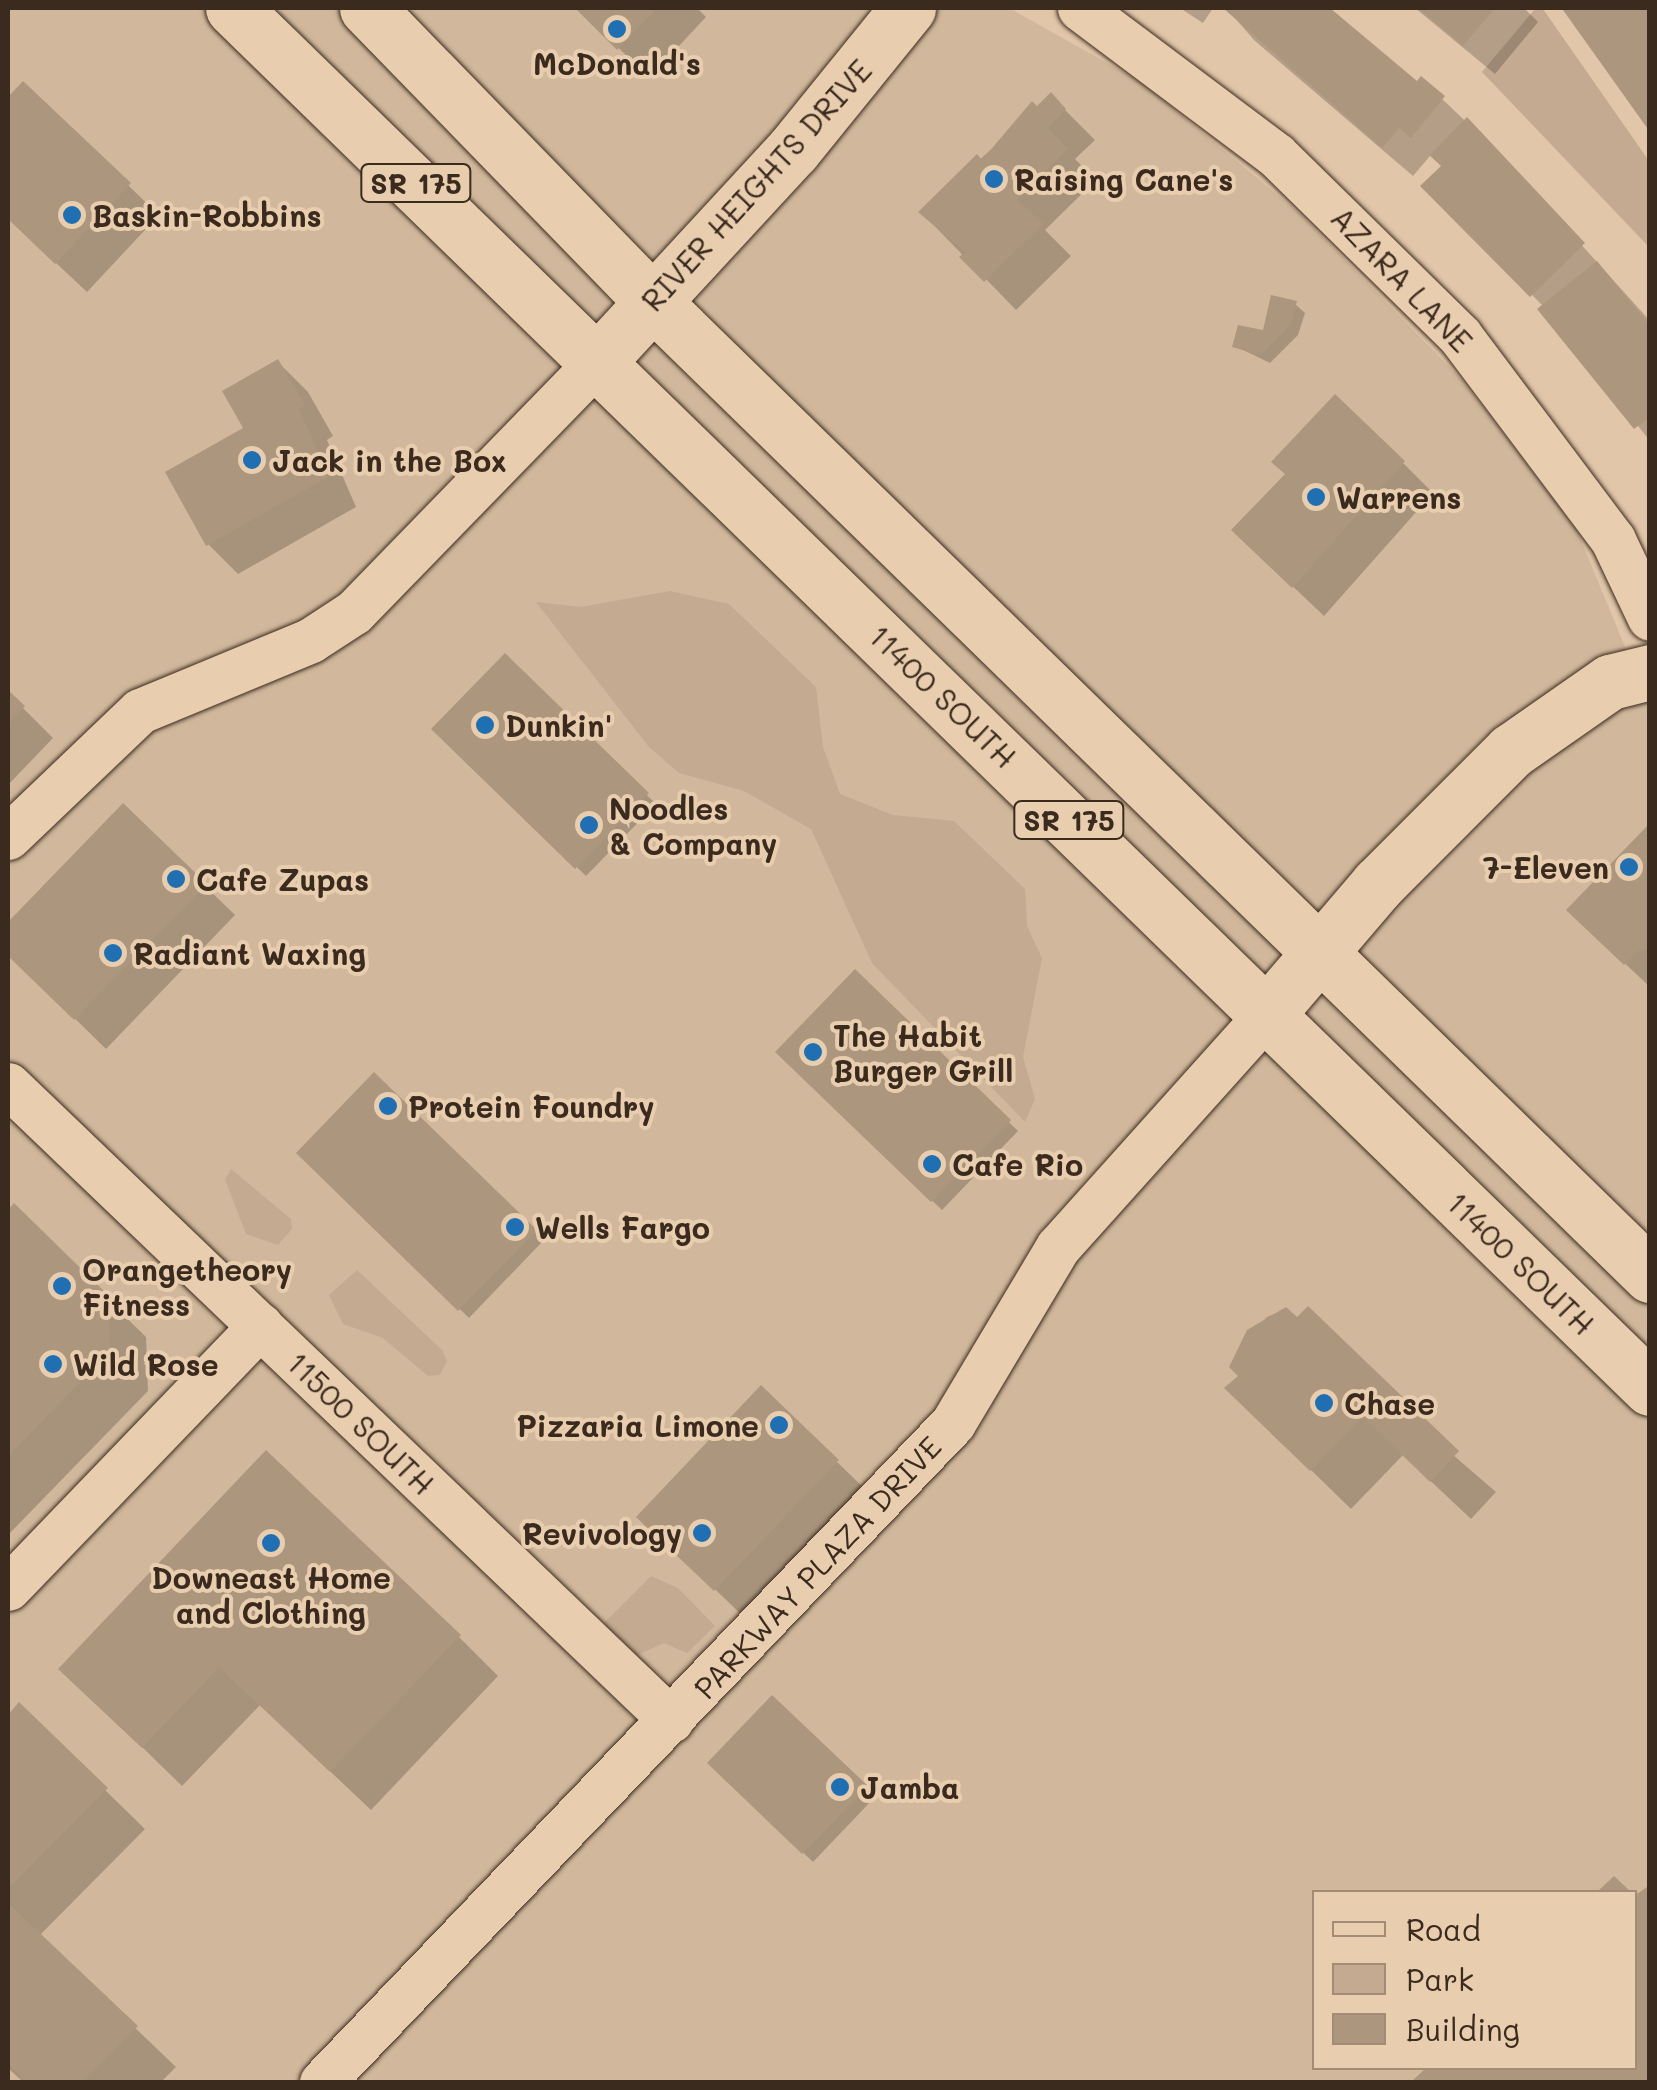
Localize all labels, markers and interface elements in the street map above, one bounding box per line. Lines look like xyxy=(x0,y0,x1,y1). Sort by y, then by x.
marker: McDonald's xyxy=(606,18,628,40)
place label: McDonald's xyxy=(533,45,701,81)
street label: RIVER HEIGHTS DRIVE xyxy=(634,52,878,318)
road number: SR 175 xyxy=(358,160,474,206)
place label: Raising Cane's xyxy=(1014,161,1233,197)
marker: Raising Cane's xyxy=(983,168,1005,190)
place label: Baskin-Robbins xyxy=(92,197,322,233)
street label: AZARA LANE xyxy=(1324,199,1480,359)
marker: Baskin-Robbins xyxy=(61,204,83,226)
place label: Jack in the Box xyxy=(272,442,507,478)
marker: Jack in the Box xyxy=(241,449,263,471)
place label: Warrens xyxy=(1336,479,1461,515)
marker: Warrens xyxy=(1305,486,1327,508)
street label: 11400 SOUTH xyxy=(862,617,1024,775)
place label: Dunkin' xyxy=(505,707,612,743)
marker: Dunkin' xyxy=(474,714,496,736)
place label: Noodles & Company xyxy=(609,790,777,860)
road number: SR 175 xyxy=(1012,797,1126,843)
marker: Noodles & Company xyxy=(578,814,600,836)
place label: 7-Eleven xyxy=(1483,849,1609,885)
marker: 7-Eleven xyxy=(1618,856,1640,878)
place label: Cafe Zupas xyxy=(196,861,369,897)
marker: Cafe Zupas xyxy=(165,868,187,890)
place label: Radiant Waxing xyxy=(133,935,366,971)
marker: Radiant Waxing xyxy=(102,942,124,964)
place label: The Habit Burger Grill xyxy=(833,1017,1013,1088)
marker: The Habit Burger Grill xyxy=(802,1041,824,1063)
place label: Protein Foundry xyxy=(408,1088,654,1124)
marker: Protein Foundry xyxy=(377,1095,399,1117)
place label: Cafe Rio xyxy=(952,1146,1083,1182)
marker: Cafe Rio xyxy=(921,1153,943,1175)
street label: 11400 SOUTH xyxy=(1440,1184,1602,1342)
place label: Wells Fargo xyxy=(535,1209,710,1245)
marker: Wells Fargo xyxy=(504,1216,526,1238)
place label: Orangetheory Fitness xyxy=(82,1251,292,1322)
marker: Orangetheory Fitness xyxy=(51,1275,73,1297)
street label: 11500 SOUTH xyxy=(280,1344,442,1502)
place label: Wild Rose xyxy=(73,1346,219,1382)
marker: Wild Rose xyxy=(42,1353,64,1375)
place label: Chase xyxy=(1344,1385,1435,1421)
marker: Chase xyxy=(1313,1392,1335,1414)
place label: Pizzaria Limone xyxy=(516,1407,759,1443)
marker: Pizzaria Limone xyxy=(768,1414,790,1436)
street label: PARKWAY PLAZA DRIVE xyxy=(686,1428,948,1706)
place label: Revivology xyxy=(522,1515,682,1551)
marker: Revivology xyxy=(691,1522,713,1544)
marker: Downeast Home and Clothing xyxy=(260,1532,282,1554)
place label: Downeast Home and Clothing xyxy=(151,1559,391,1630)
place label: Jamba xyxy=(860,1769,960,1805)
marker: Jamba xyxy=(829,1776,851,1798)
legend xyxy=(1312,1890,1637,2070)
text: Road xyxy=(1406,1909,1481,1949)
text: Park xyxy=(1406,1959,1474,1999)
text: Building xyxy=(1406,2009,1520,2049)

